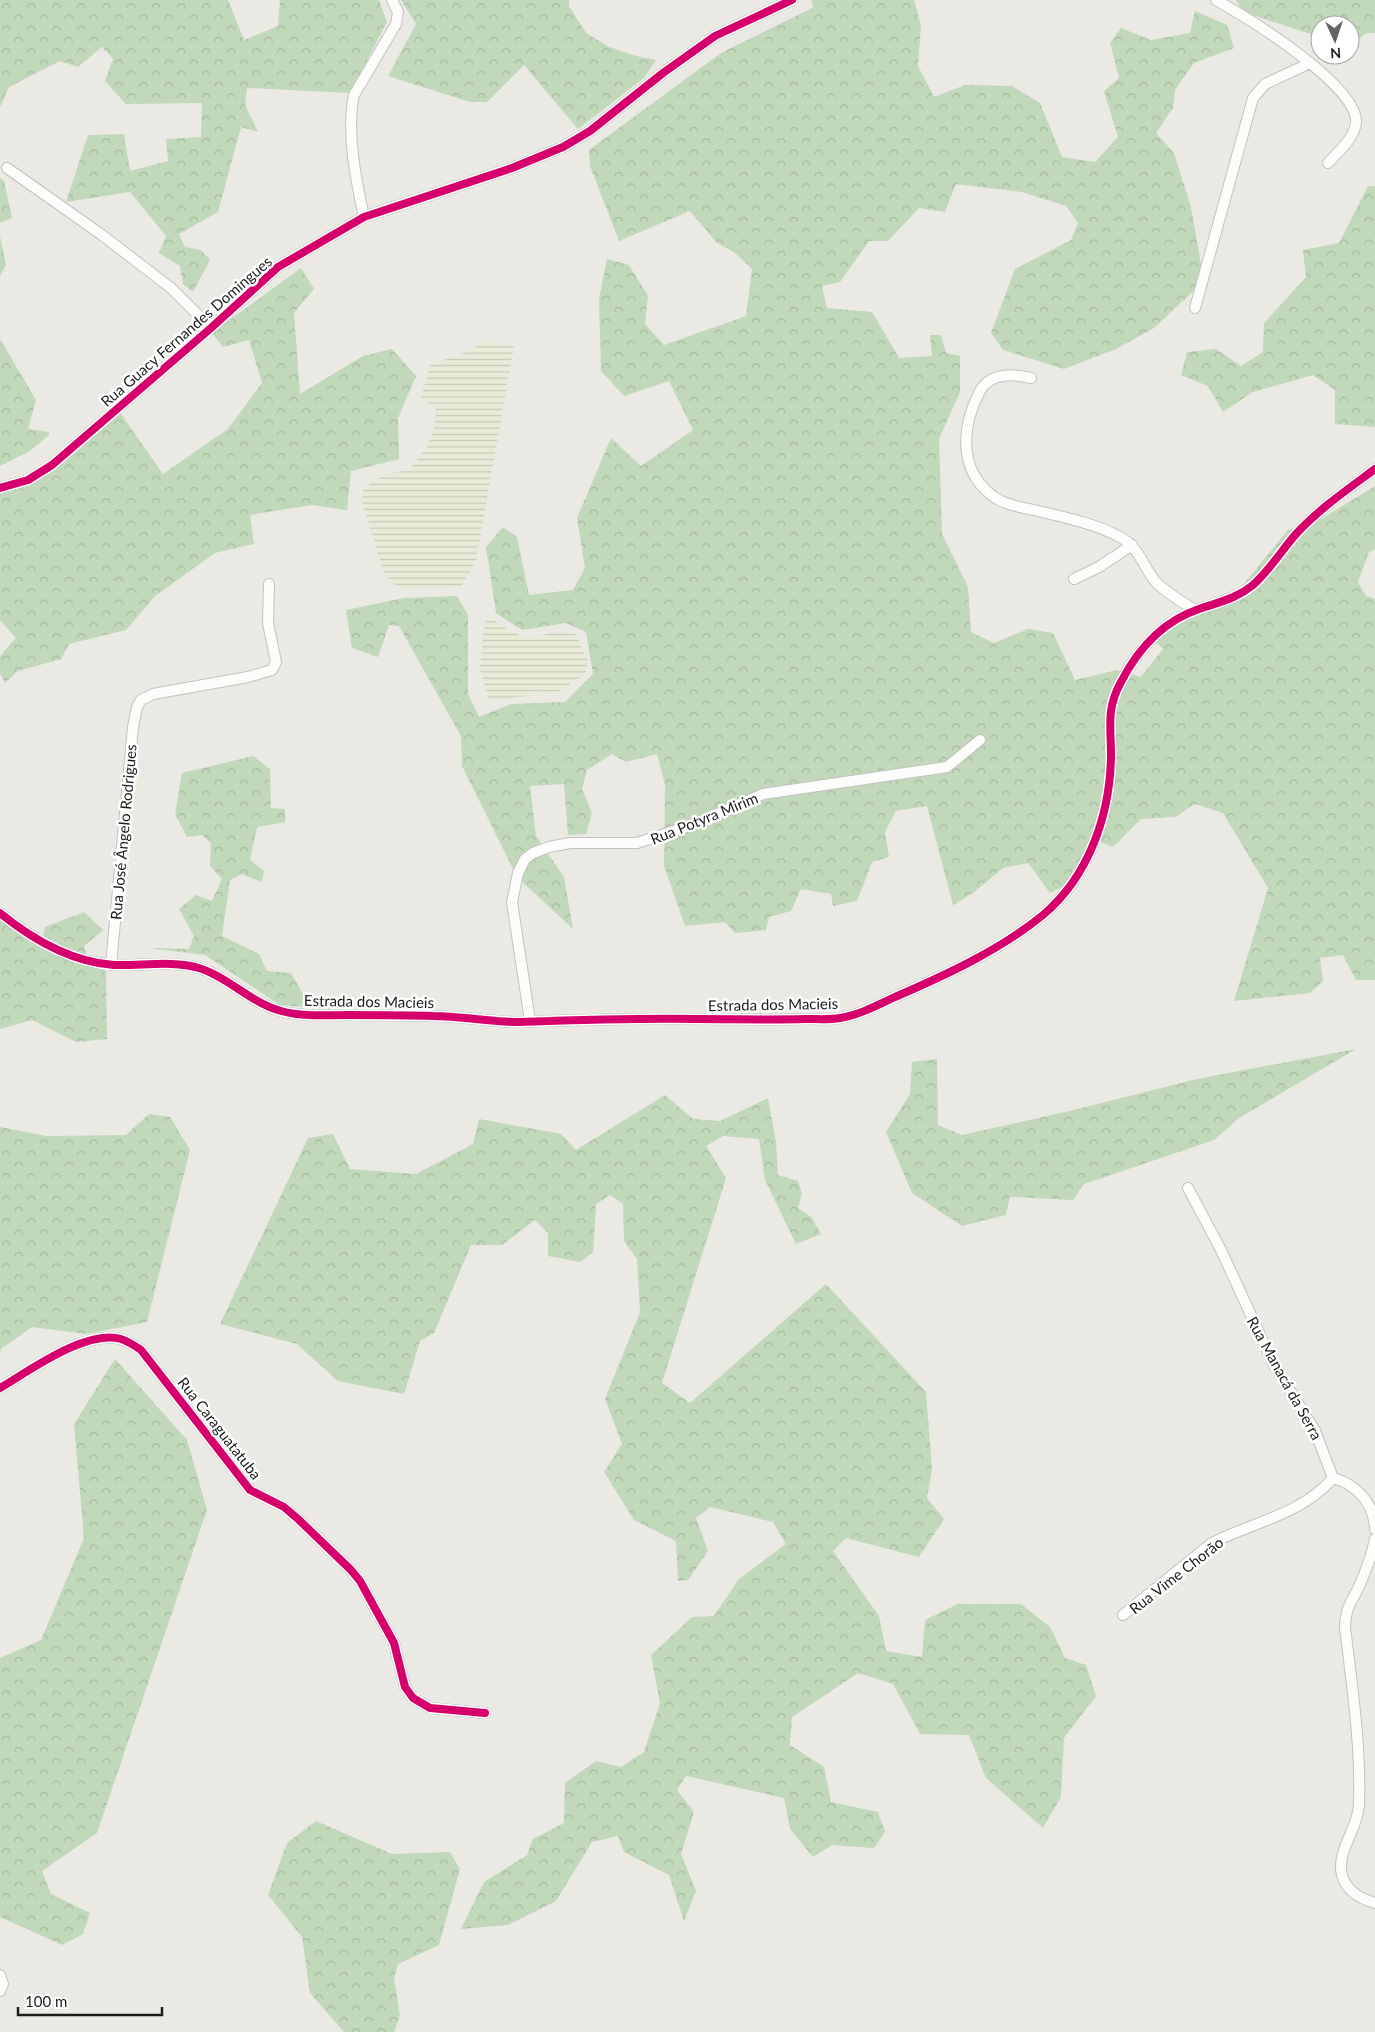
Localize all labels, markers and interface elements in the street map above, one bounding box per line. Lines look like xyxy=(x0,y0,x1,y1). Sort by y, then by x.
north arrow xyxy=(1310,15,1360,65)
text: N xyxy=(1330,45,1342,62)
street label: Rua Guacy Fernandes Domingues xyxy=(97,252,275,410)
street label: Rua José Ângelo Rodrigues xyxy=(106,744,140,920)
street label: Rua Potyra Mirim xyxy=(648,788,760,848)
street label: Estrada dos Macieis xyxy=(304,991,434,1011)
street label: Estrada dos Macieis xyxy=(708,994,838,1014)
street label: Rua Manacá da Serra xyxy=(1244,1313,1326,1443)
street label: Rua Caraguatatuba xyxy=(174,1373,266,1483)
street label: Rua Vime Chorão xyxy=(1125,1533,1227,1617)
scale bar xyxy=(18,1984,161,2016)
text: 100 m xyxy=(25,1992,67,2010)

